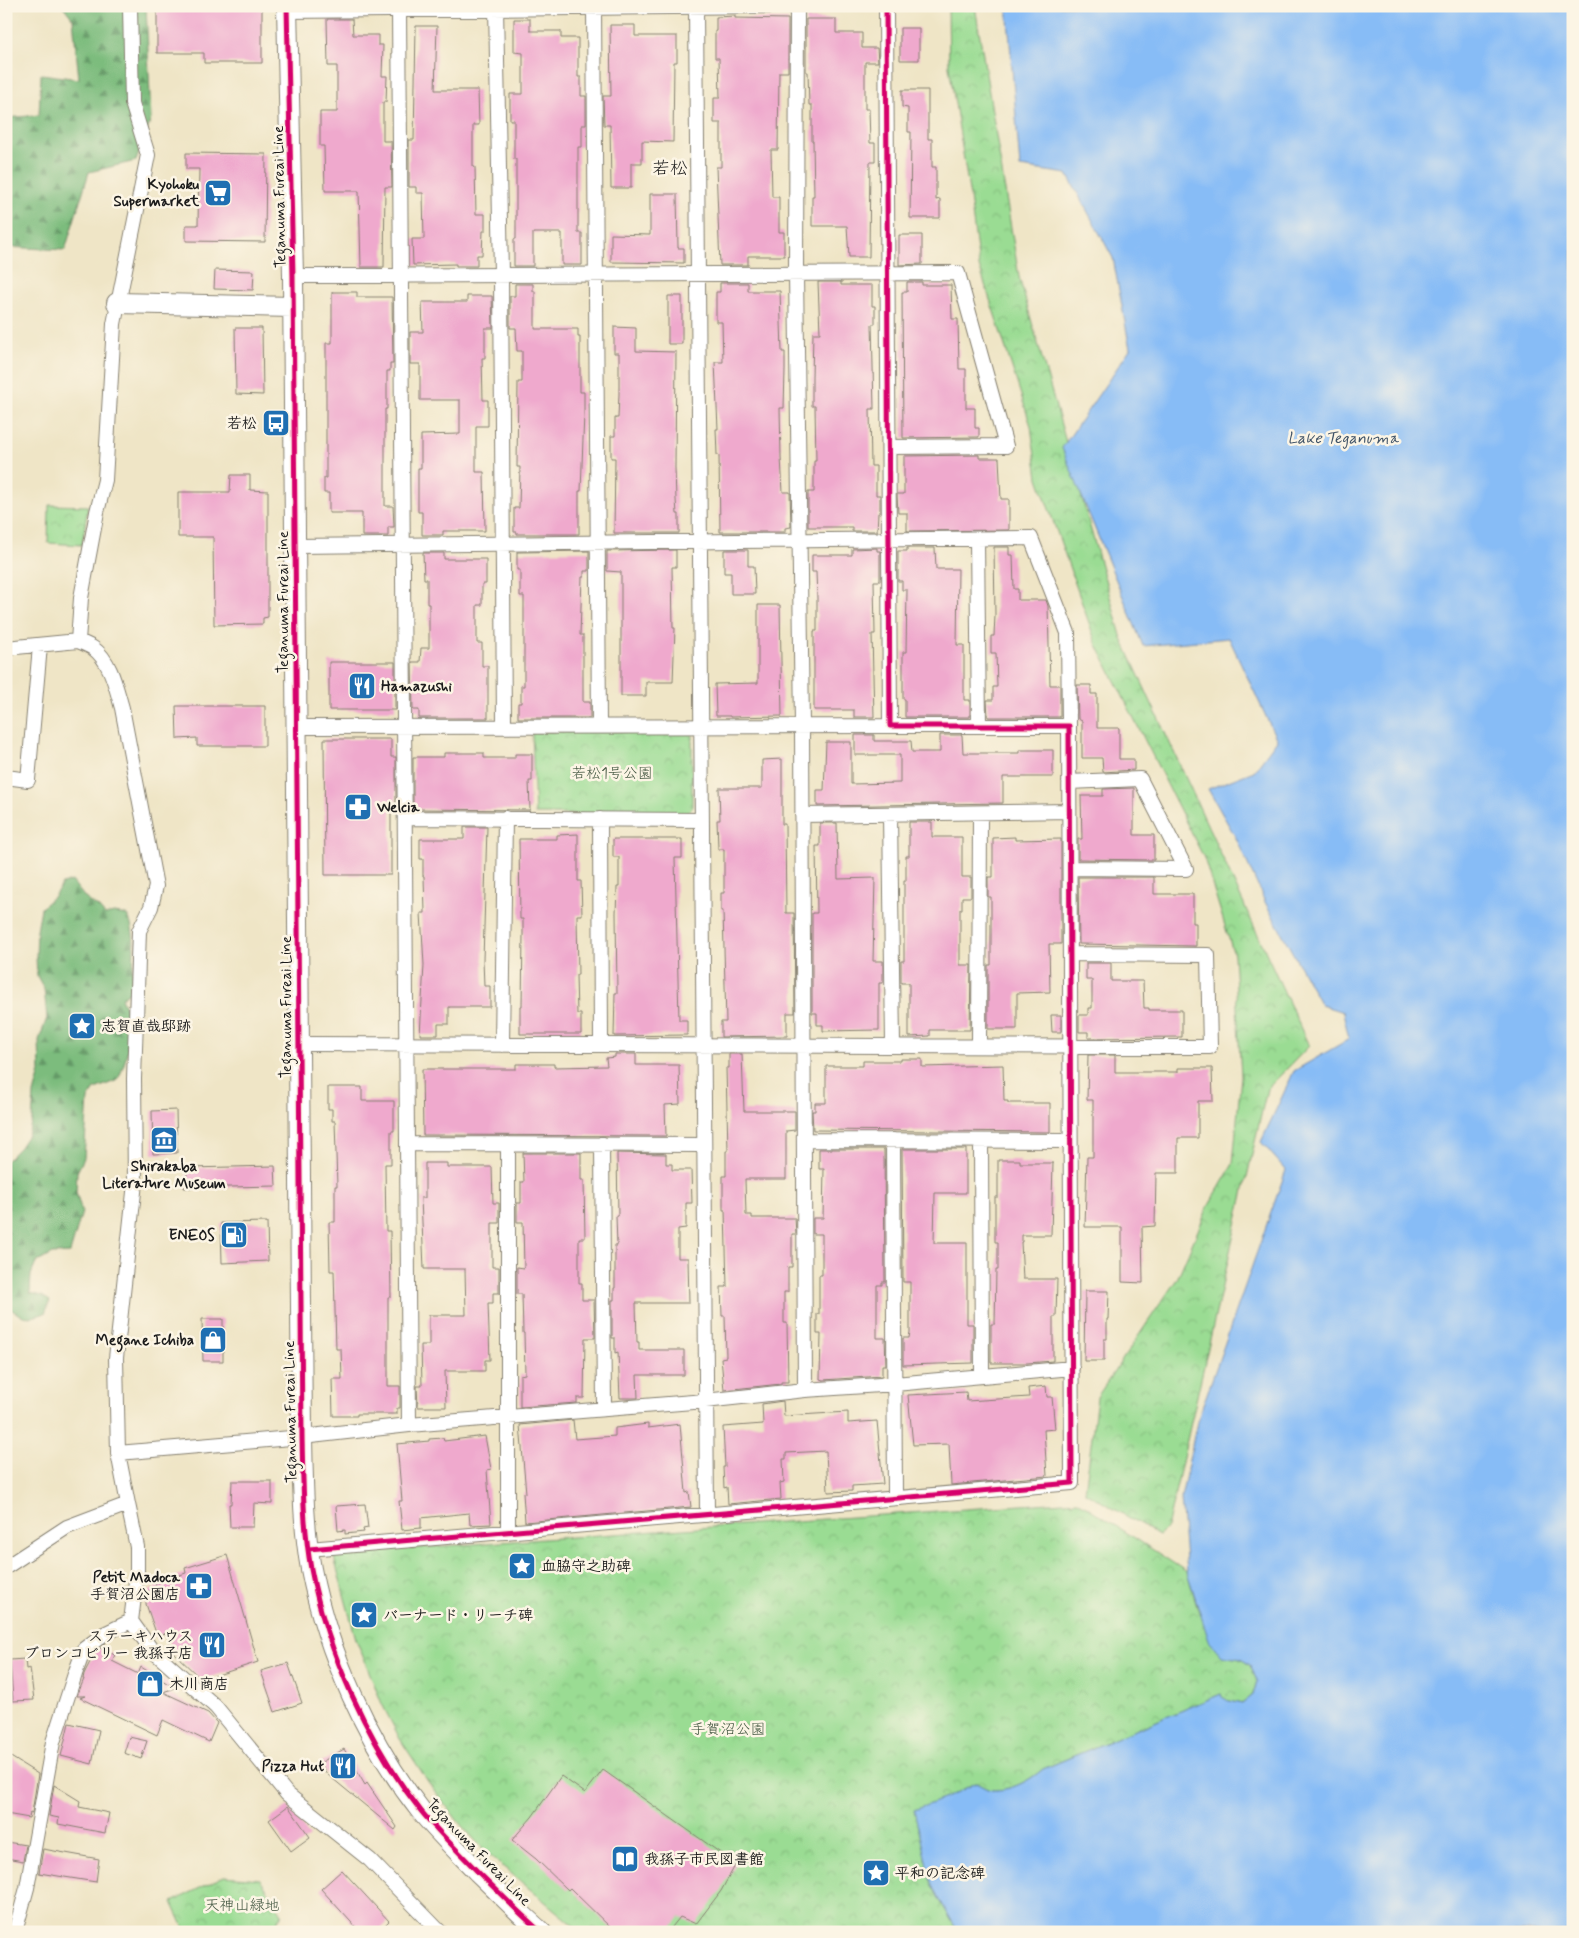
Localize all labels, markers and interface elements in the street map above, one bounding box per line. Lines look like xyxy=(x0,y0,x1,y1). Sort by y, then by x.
street label: Teganuma Fureai Line xyxy=(269,126,292,268)
district label: 若松 xyxy=(652,157,688,181)
place label: Kyohoku Supermarket xyxy=(113,175,200,212)
supermarket icon: Kyohoku Supermarket xyxy=(203,178,233,208)
bus stop icon: 若松 xyxy=(261,408,291,438)
place label: 若松 xyxy=(227,414,257,434)
water label: Lake Teganuma xyxy=(1287,428,1400,449)
street label: Teganuma Fureai Line xyxy=(274,531,295,673)
restaurant icon: Hamazushi xyxy=(347,671,377,701)
place label: Hamazushi xyxy=(381,677,453,697)
park label: 若松1号公園 xyxy=(571,764,653,784)
pharmacy icon: Welcia xyxy=(343,792,373,822)
place label: Welcia xyxy=(376,798,420,818)
street label: Teganuma Fureai Line xyxy=(277,936,298,1078)
place icon: 志賀直哉邸跡 xyxy=(67,1011,97,1041)
place label: 志賀直哉邸跡 xyxy=(101,1017,191,1037)
museum icon: Shirakaba Literature Museum xyxy=(149,1125,179,1155)
place label: Shirakaba Literature Museum xyxy=(102,1157,226,1194)
fuel station icon: ENEOS xyxy=(219,1220,249,1250)
place label: ENEOS xyxy=(169,1226,215,1246)
shop icon: Megane Ichiba xyxy=(198,1325,228,1355)
place label: Megane Ichiba xyxy=(96,1331,194,1353)
street label: Teganuma Fureai Line xyxy=(280,1341,303,1483)
place icon: 血脇守之助碑 xyxy=(507,1551,537,1581)
place label: 血脇守之助碑 xyxy=(541,1557,631,1577)
place label: Petit Madoca 手賀沼公園店 xyxy=(90,1568,181,1605)
pharmacy icon: Petit Madoca 手賀沼公園店 xyxy=(184,1571,214,1601)
place icon: バーナード・リーチ碑 xyxy=(349,1600,379,1630)
place label: バーナード・リーチ碑 xyxy=(383,1606,533,1626)
place label: ステーキハウス ブロンコビリー 我孫子店 xyxy=(24,1627,193,1664)
restaurant icon: ステーキハウス ブロンコビリー 我孫子店 xyxy=(197,1630,227,1660)
shop icon: 木川商店 xyxy=(135,1669,165,1699)
place label: 木川商店 xyxy=(169,1675,229,1695)
park label: 手賀沼公園 xyxy=(690,1720,766,1740)
restaurant icon: Pizza Hut xyxy=(328,1751,358,1781)
place label: Pizza Hut xyxy=(262,1757,324,1777)
street label: Teganuma Fureai Line xyxy=(421,1795,535,1912)
library icon: 我孫子市民図書館 xyxy=(610,1844,640,1874)
place label: 我孫子市民図書館 xyxy=(644,1850,764,1870)
place icon: 平和の記念碑 xyxy=(861,1858,891,1888)
place label: 平和の記念碑 xyxy=(895,1864,985,1884)
park label: 天神山緑地 xyxy=(204,1896,280,1916)

